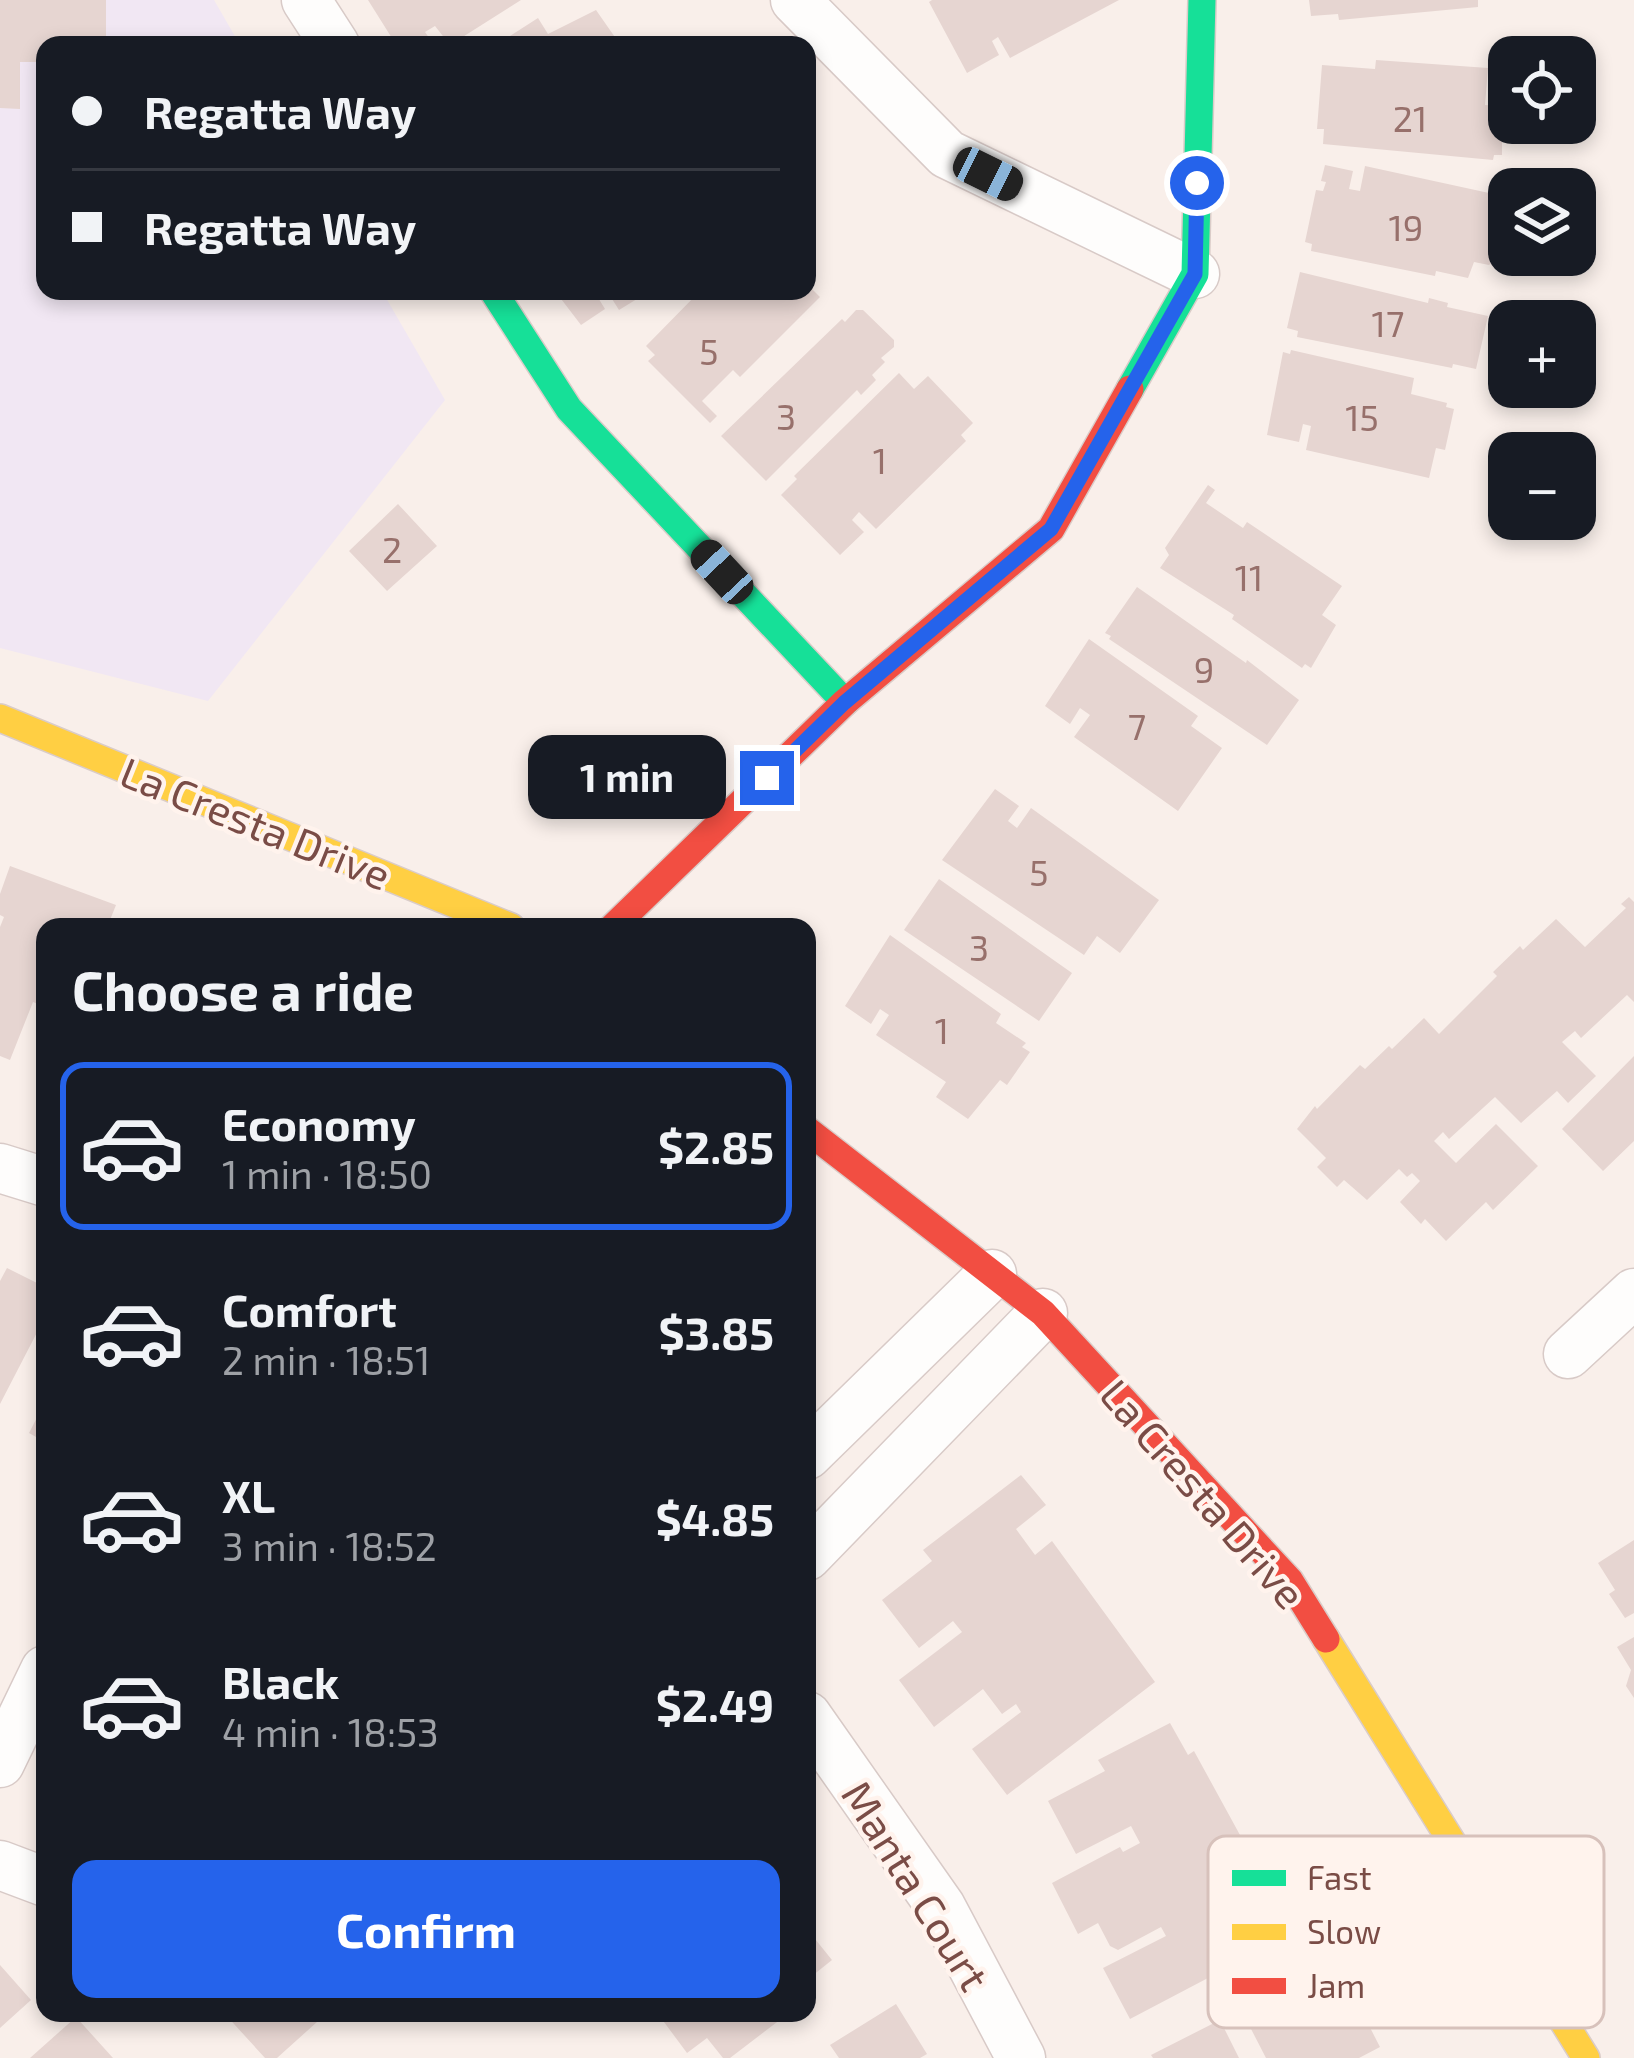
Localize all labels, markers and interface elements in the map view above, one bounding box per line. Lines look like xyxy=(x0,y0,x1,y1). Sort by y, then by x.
map controls xyxy=(1488,36,1596,540)
button: locate xyxy=(1488,36,1596,144)
text: Regatta Way xyxy=(144,84,416,138)
house number: 21 xyxy=(1393,96,1427,139)
car xyxy=(948,142,1028,206)
route start xyxy=(1170,156,1224,210)
button: layers xyxy=(1488,168,1596,276)
text: Regatta Way xyxy=(144,200,416,254)
house number: 19 xyxy=(1389,205,1423,248)
button: + xyxy=(1488,300,1596,408)
house number: 17 xyxy=(1372,301,1404,344)
house number: 5 xyxy=(699,329,719,372)
house number: 3 xyxy=(776,394,796,437)
house number: 15 xyxy=(1345,395,1379,438)
button: − xyxy=(1488,432,1596,540)
house number: 1 xyxy=(873,438,887,481)
house number: 2 xyxy=(382,527,402,570)
car xyxy=(684,533,760,611)
house number: 11 xyxy=(1235,555,1263,598)
house number: 9 xyxy=(1194,647,1214,690)
house number: 7 xyxy=(1128,704,1146,747)
callout: 1 min xyxy=(527,736,725,820)
street label: La Cresta Drive xyxy=(114,745,398,899)
route end xyxy=(740,751,794,805)
text: 1 min xyxy=(580,753,674,800)
house number: 5 xyxy=(1029,850,1049,893)
house number: 3 xyxy=(969,925,989,968)
text: Choose a ride xyxy=(72,957,414,1022)
house number: 1 xyxy=(935,1008,949,1051)
icon: car xyxy=(78,1092,186,1200)
text: Economy xyxy=(222,1096,416,1150)
text: $2.85 xyxy=(658,1119,774,1173)
text: 1 min · 18:50 xyxy=(222,1150,432,1197)
icon: car xyxy=(78,1278,186,1386)
text: Comfort xyxy=(222,1282,397,1336)
text: $3.85 xyxy=(659,1305,774,1359)
text: 2 min · 18:51 xyxy=(222,1336,431,1383)
street label: La Cresta Drive xyxy=(1091,1369,1317,1617)
icon: car xyxy=(78,1464,186,1572)
text: XL xyxy=(222,1468,275,1522)
text: $4.85 xyxy=(655,1491,774,1545)
text: 3 min · 18:52 xyxy=(222,1522,437,1569)
icon: car xyxy=(78,1650,186,1758)
text: Black xyxy=(222,1654,339,1708)
text: $2.49 xyxy=(656,1677,774,1731)
text: 4 min · 18:53 xyxy=(222,1708,439,1755)
street label: Manta Court xyxy=(833,1771,1001,1999)
legend xyxy=(1208,1836,1604,2028)
text: Fast xyxy=(1307,1857,1371,1897)
button: Confirm xyxy=(72,1860,780,1998)
text: Slow xyxy=(1307,1911,1381,1951)
text: Jam xyxy=(1307,1965,1365,2005)

